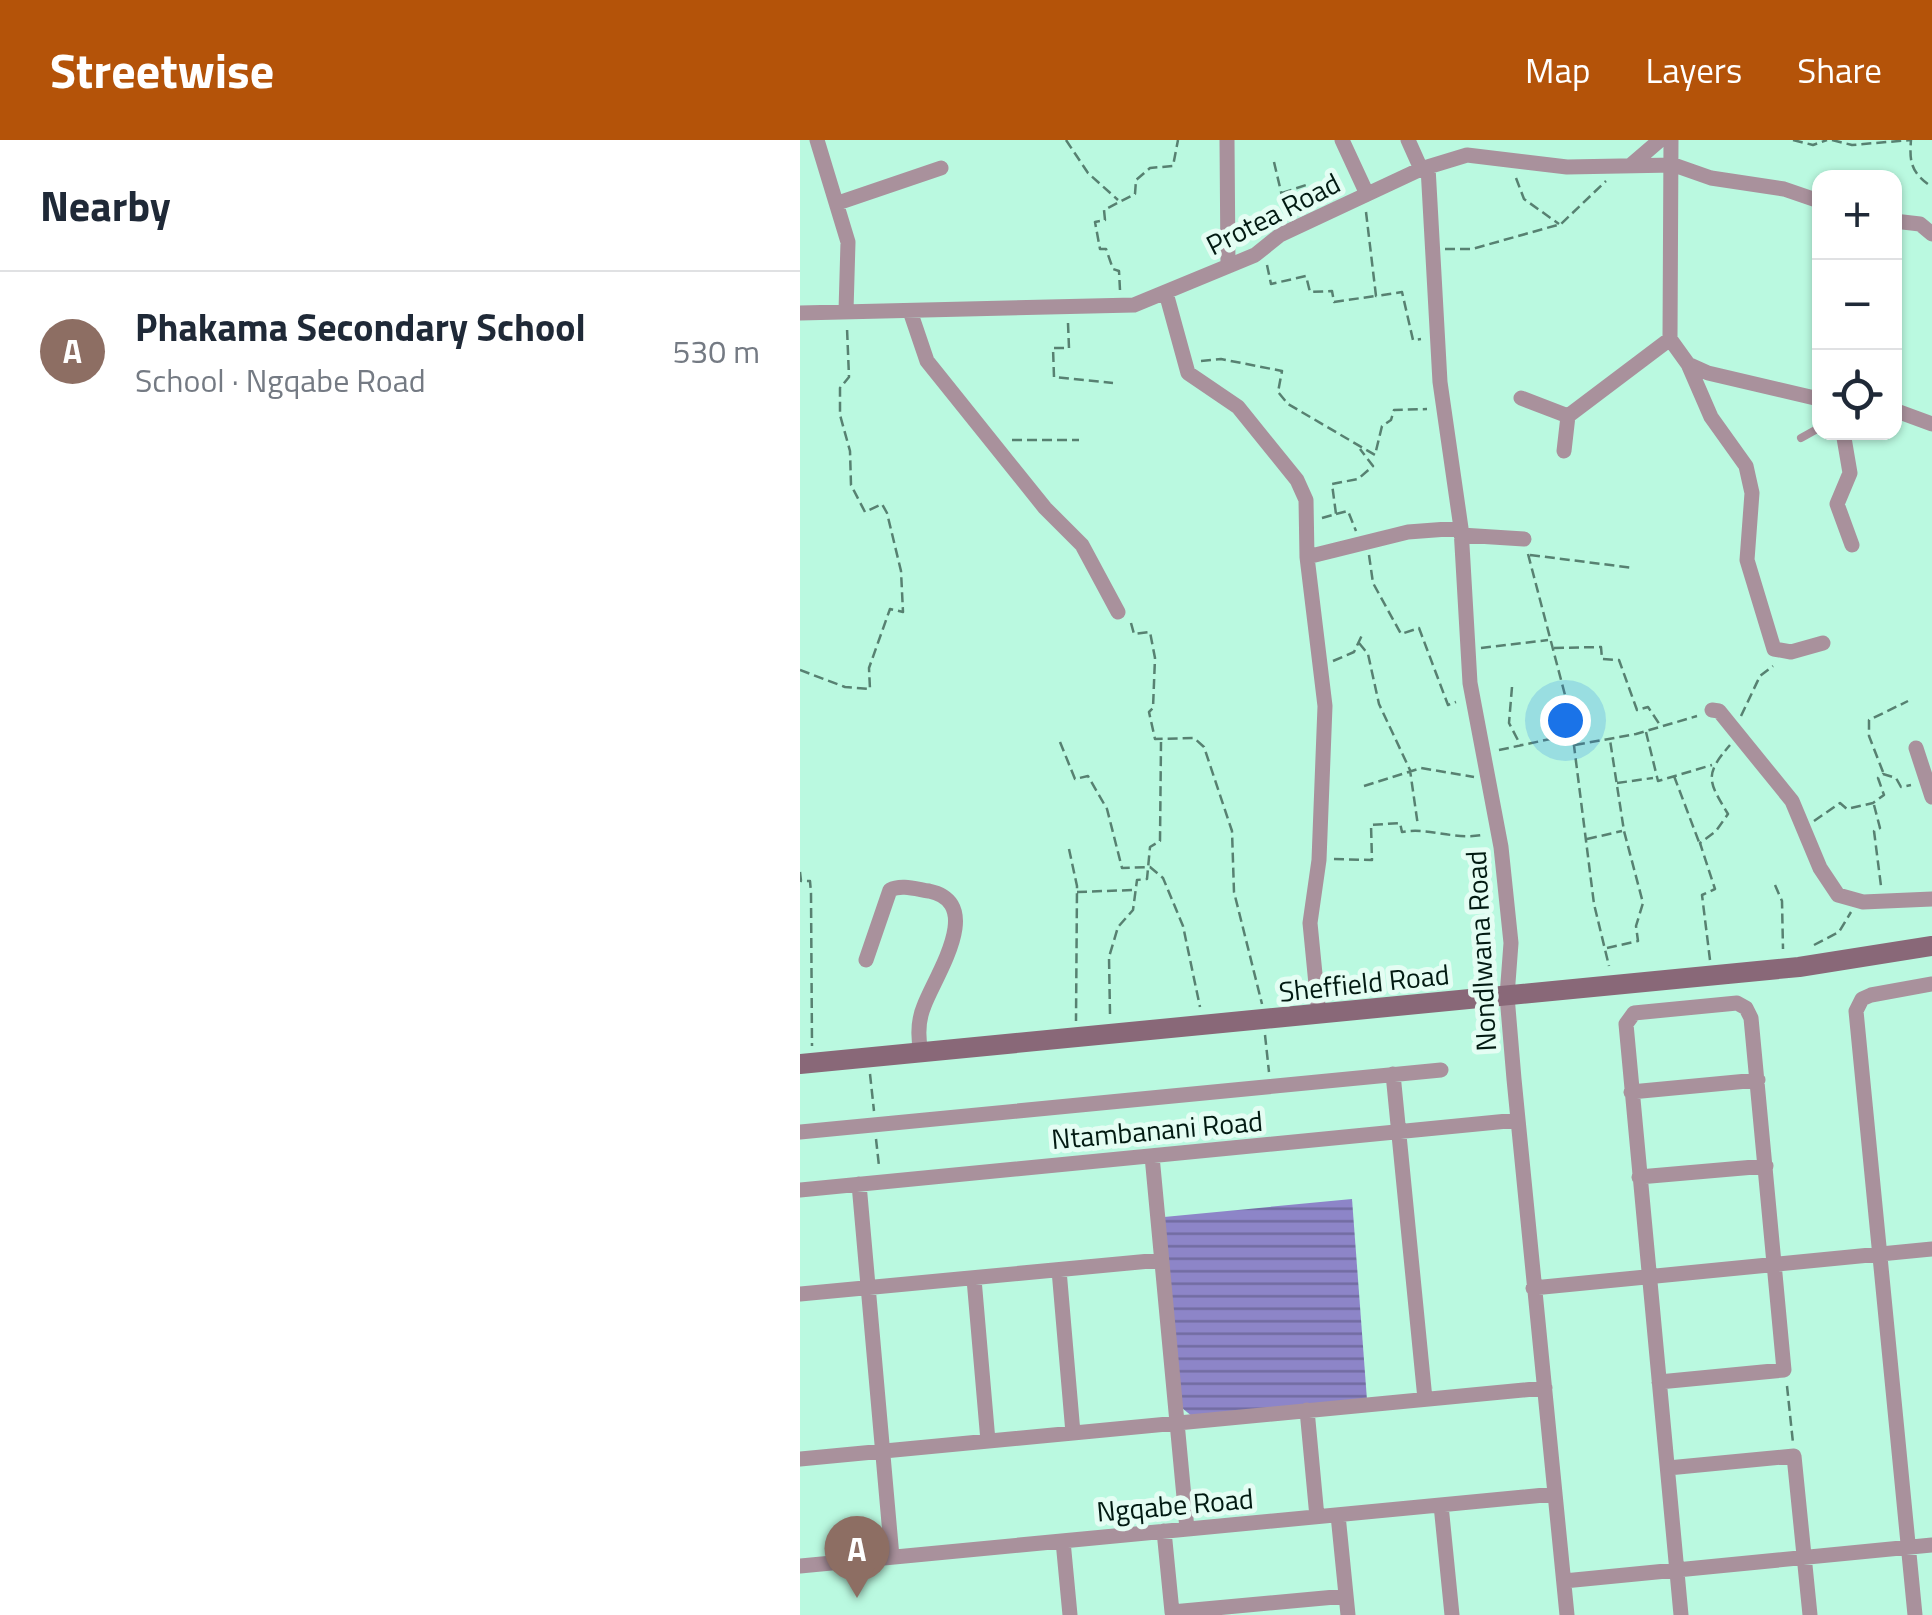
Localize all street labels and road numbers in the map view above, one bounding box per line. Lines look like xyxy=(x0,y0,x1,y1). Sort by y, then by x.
street label: Protea Road xyxy=(1198,161,1347,266)
street label: Nondlwana Road xyxy=(1454,850,1507,1052)
street label: Sheffield Road xyxy=(1277,952,1451,1013)
street label: Ntambanani Road xyxy=(1050,1099,1264,1160)
street label: Ngqabe Road xyxy=(1095,1476,1255,1533)

